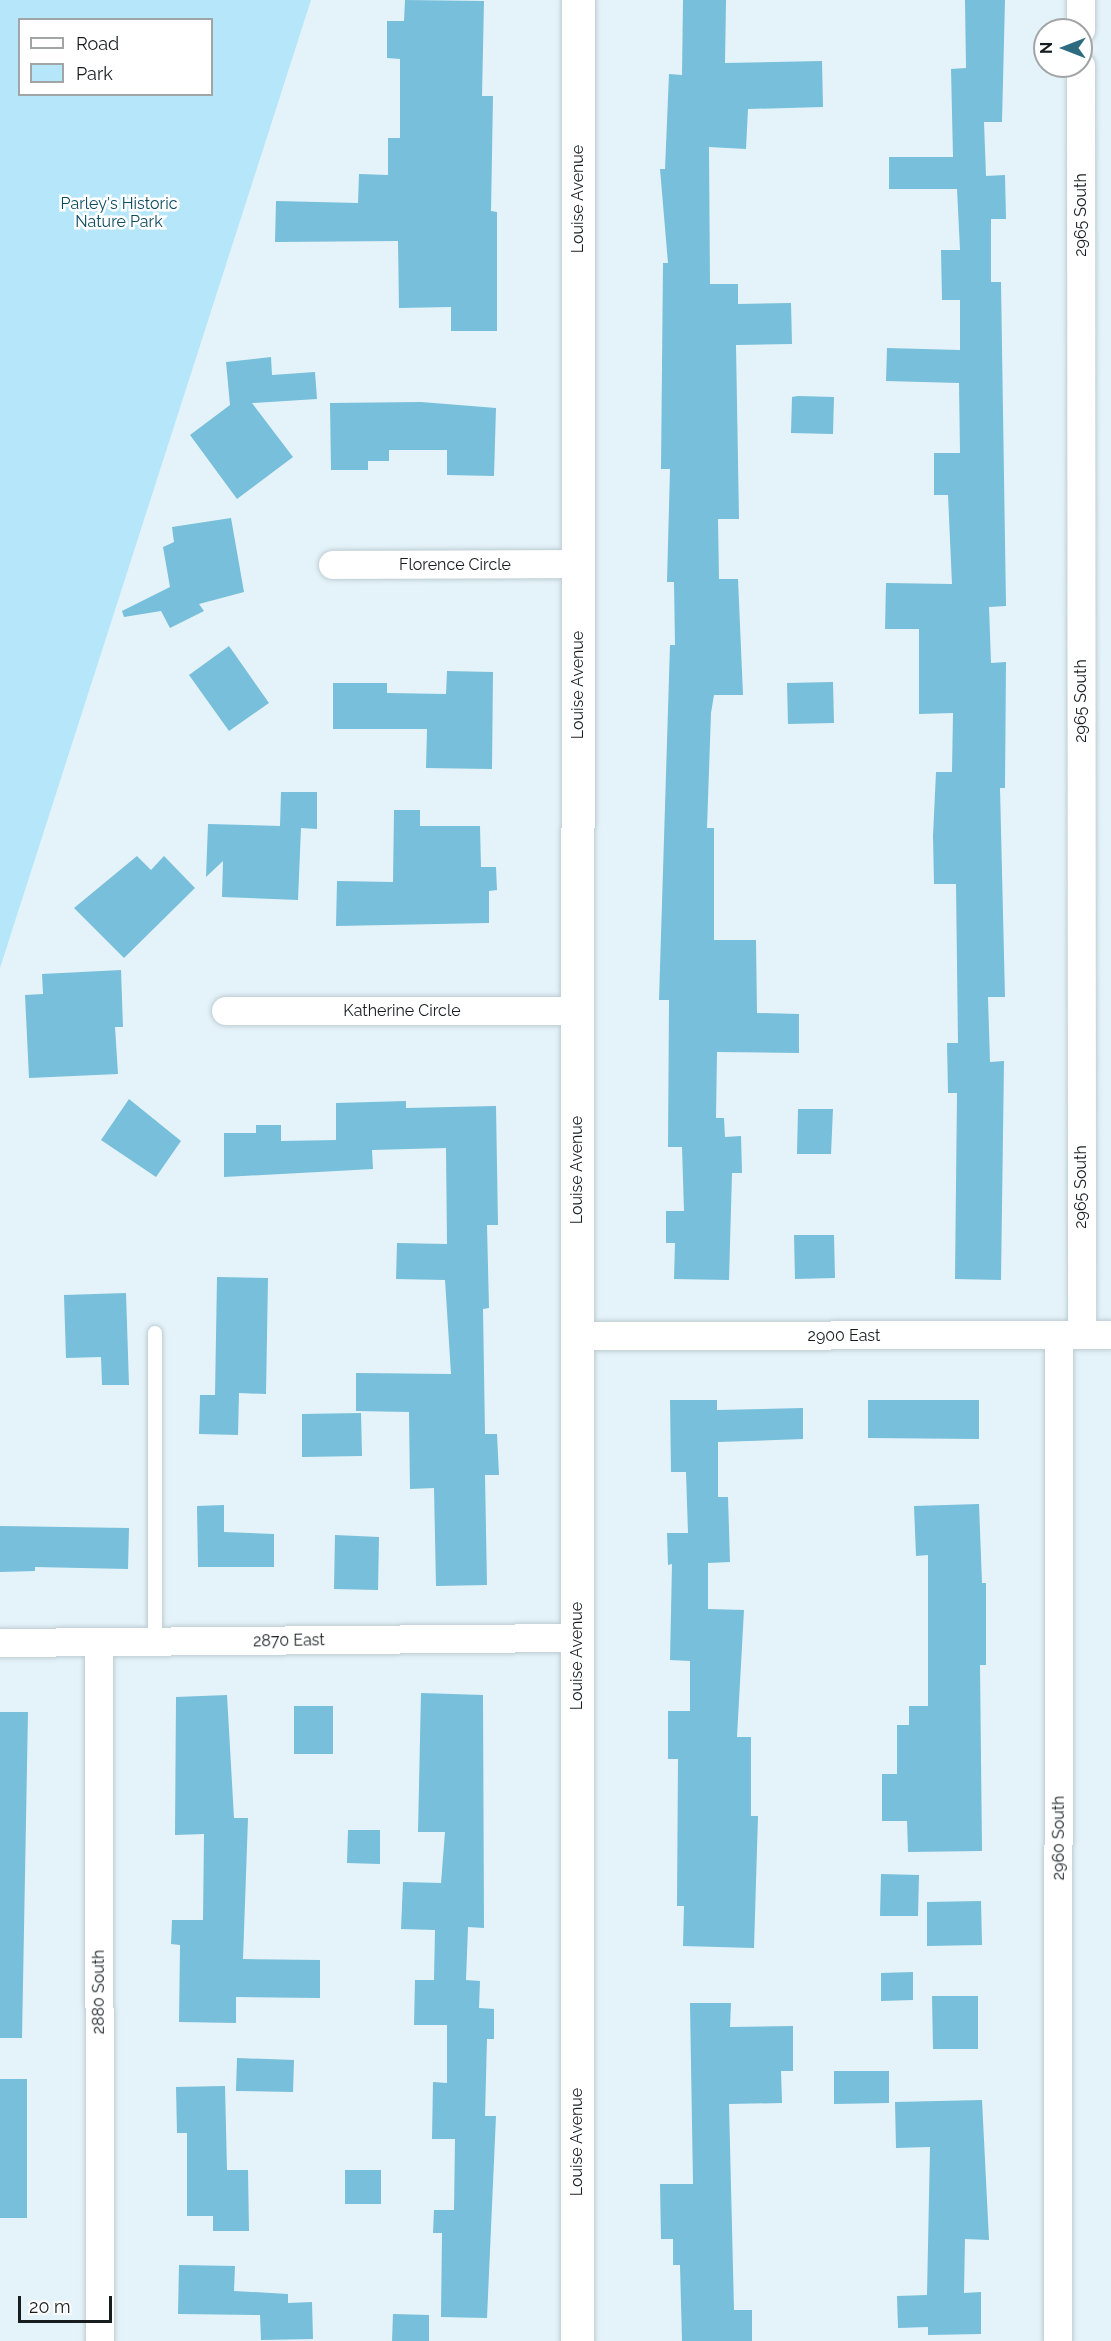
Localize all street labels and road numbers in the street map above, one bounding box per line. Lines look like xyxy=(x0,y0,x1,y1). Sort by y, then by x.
street label: Louise Avenue xyxy=(568,144,588,254)
street label: 2965 South xyxy=(1071,173,1091,257)
street label: Florence Circle xyxy=(399,555,511,575)
street label: Louise Avenue xyxy=(568,630,588,740)
street label: 2965 South xyxy=(1071,659,1091,743)
street label: Katherine Circle xyxy=(343,1001,461,1021)
street label: Louise Avenue xyxy=(567,1115,587,1225)
street label: 2965 South xyxy=(1071,1145,1091,1229)
street label: 2900 East xyxy=(808,1326,880,1346)
street label: Louise Avenue xyxy=(567,1601,587,1711)
street label: 2870 East xyxy=(253,1631,325,1651)
street label: 2960 South xyxy=(1049,1796,1069,1880)
street label: 2880 South xyxy=(89,1950,109,2034)
street label: Louise Avenue xyxy=(567,2087,587,2197)

